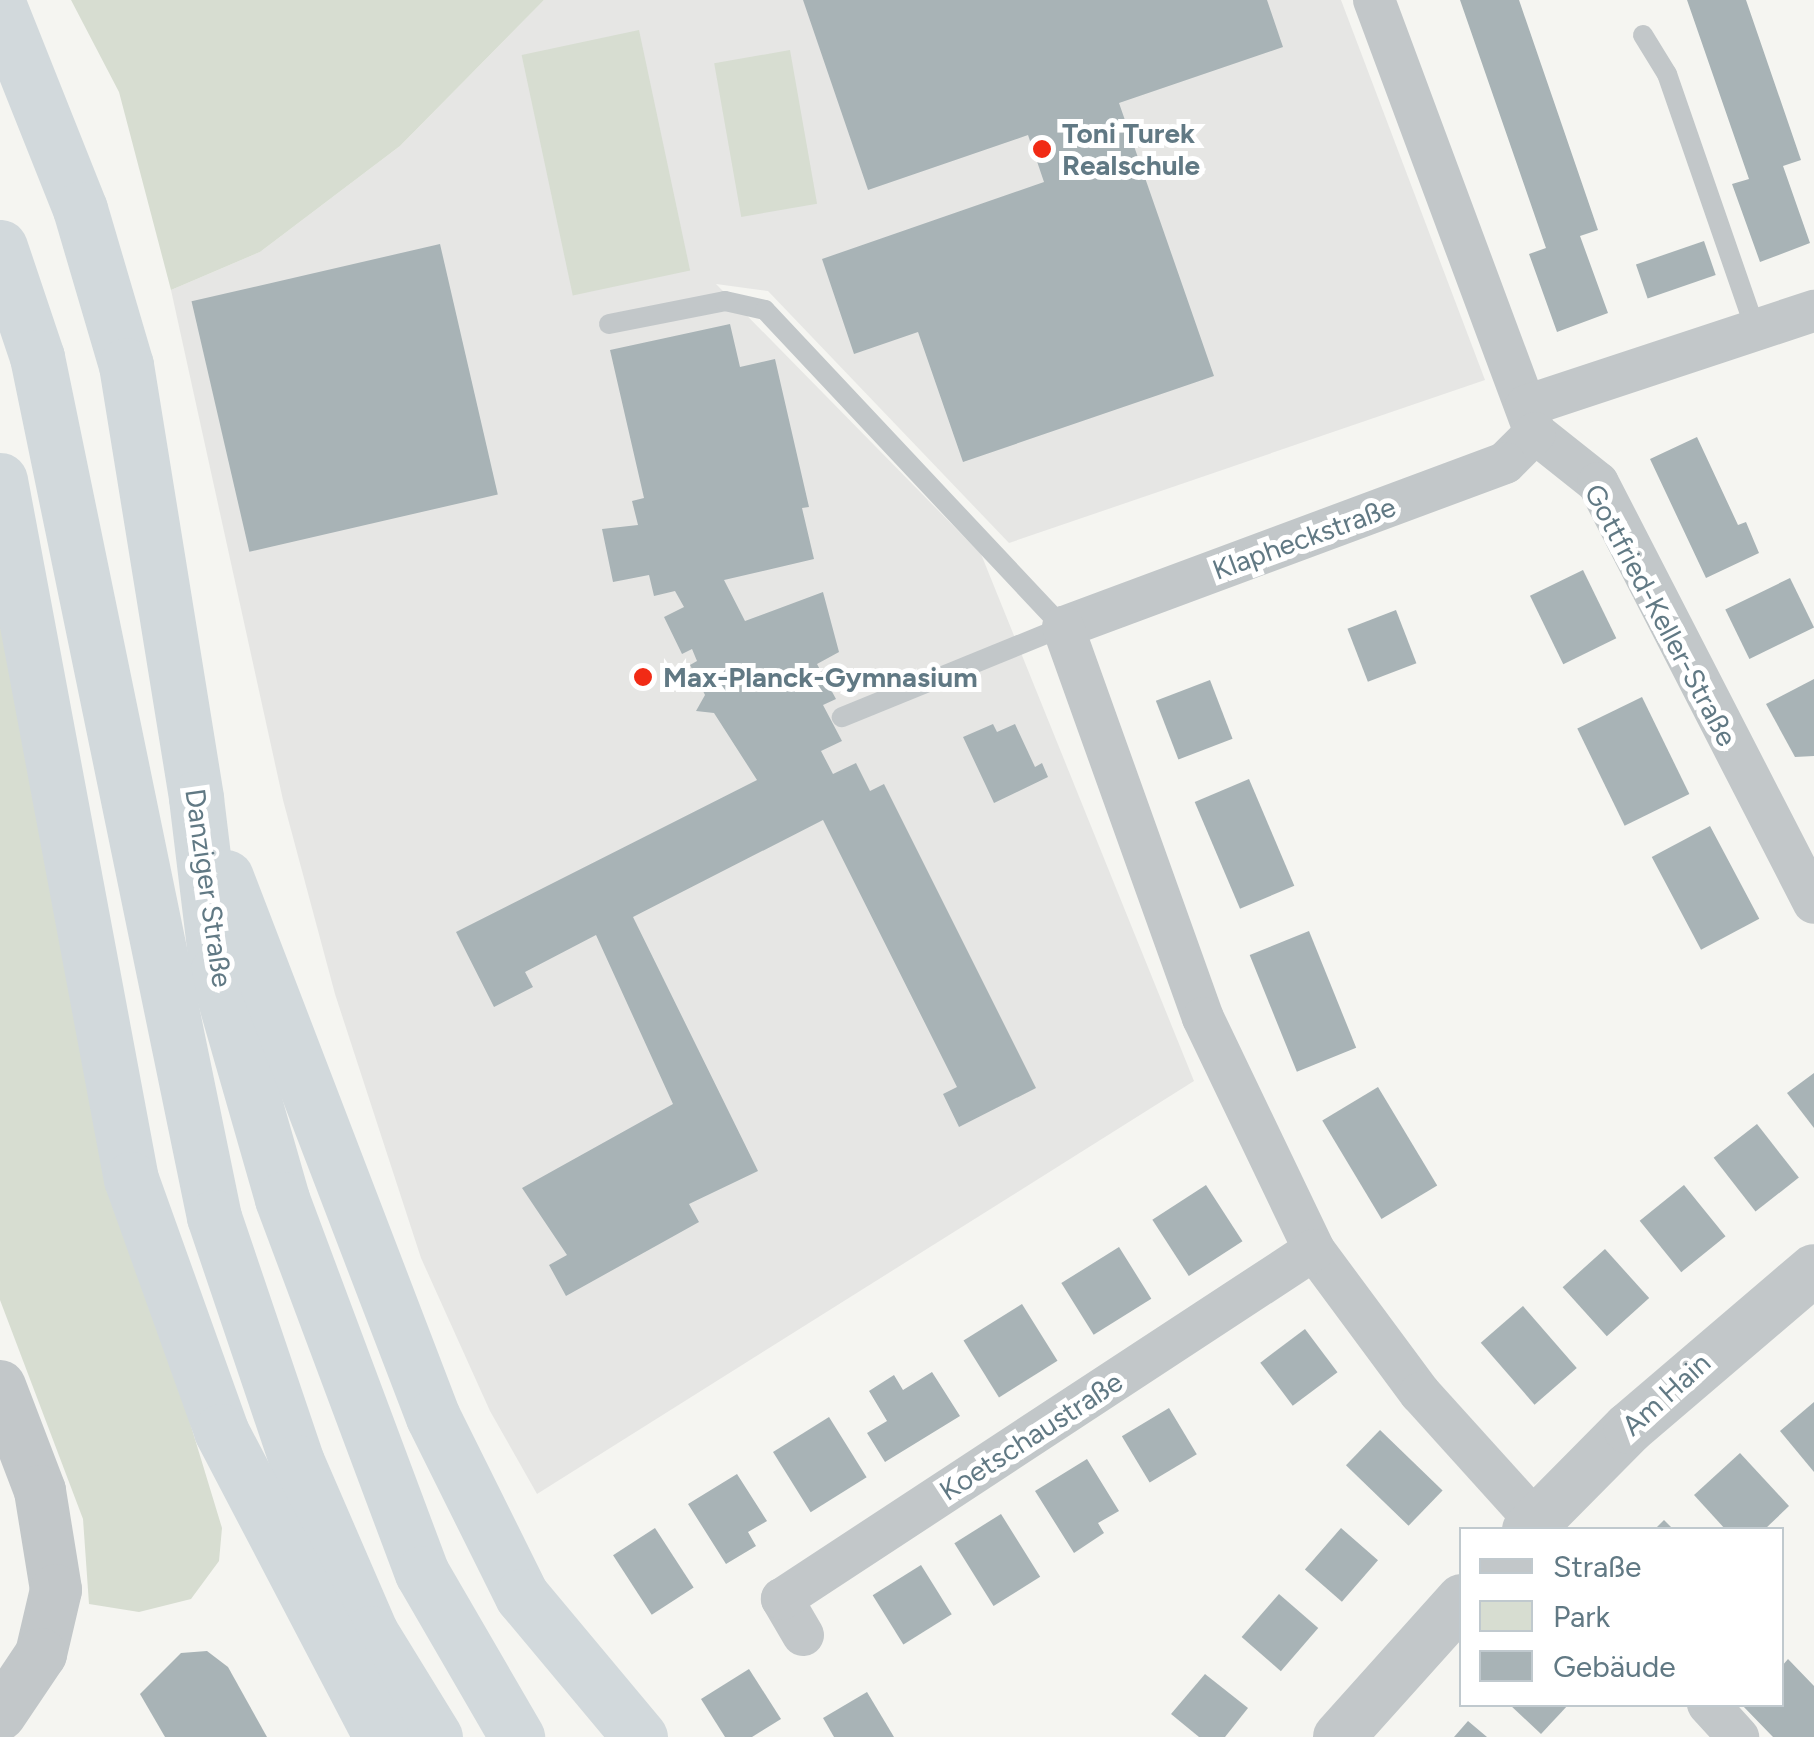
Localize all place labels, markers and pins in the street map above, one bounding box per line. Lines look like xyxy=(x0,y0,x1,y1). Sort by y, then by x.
place label: Toni Turek Realschule xyxy=(1062,116,1200,182)
marker: Toni Turek Realschule xyxy=(1031,138,1053,160)
place label: Max-Planck-Gymnasium xyxy=(663,660,978,694)
marker: Max-Planck-Gymnasium xyxy=(632,666,654,688)

